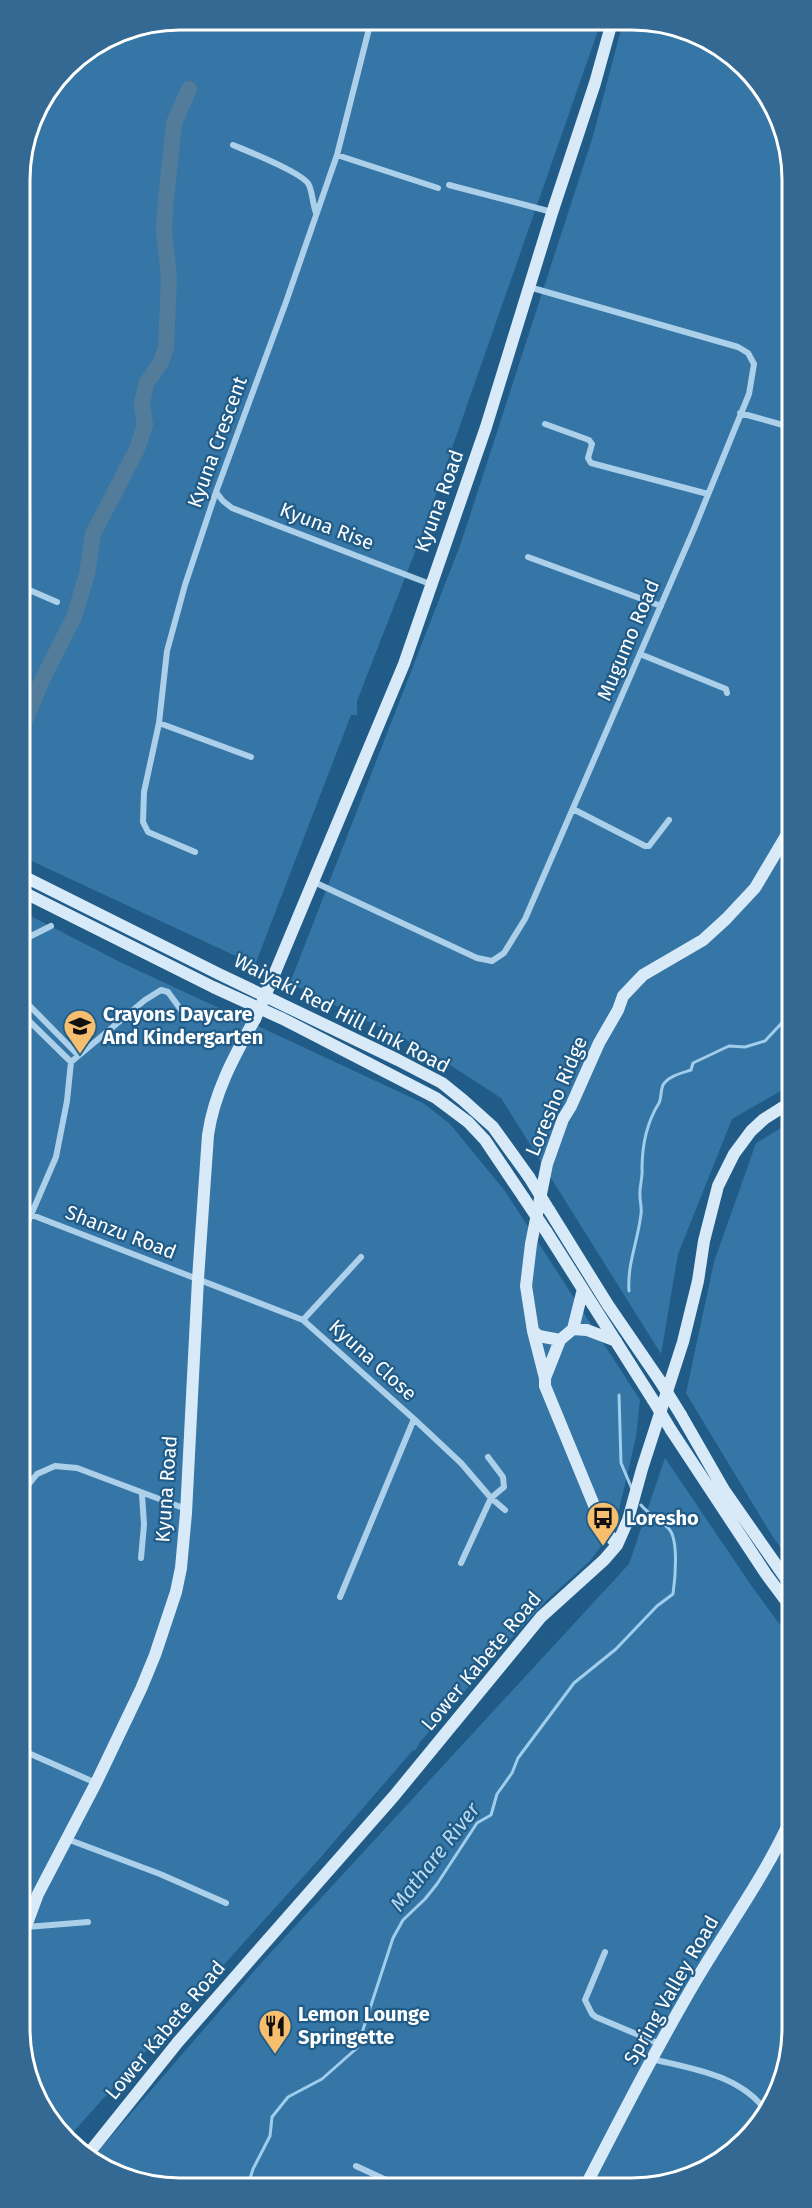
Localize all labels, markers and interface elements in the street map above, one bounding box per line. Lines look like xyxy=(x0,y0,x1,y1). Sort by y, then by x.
street label: Kyuna Crescent xyxy=(182,372,252,511)
street label: Kyuna Road xyxy=(409,447,469,555)
street label: Kyuna Rise xyxy=(277,497,377,555)
street label: Mugumo Road xyxy=(592,576,664,704)
street label: Waiyaki Red Hill Link Road xyxy=(230,948,454,1078)
place label: Crayons Daycare And Kindergarten xyxy=(102,1002,263,1049)
school or university icon: Crayons Daycare And Kindergarten xyxy=(62,1008,98,1055)
street label: Loresho Ridge xyxy=(520,1032,592,1160)
street label: Shanzu Road xyxy=(62,1200,180,1264)
street label: Kyuna Close xyxy=(324,1314,422,1406)
street label: Kyuna Road xyxy=(150,1435,182,1543)
bus stop icon: Loresho xyxy=(585,1500,621,1547)
place label: Loresho xyxy=(626,1506,699,1530)
street label: Lower Kabete Road xyxy=(416,1587,546,1735)
water label: Mathare River xyxy=(384,1797,486,1917)
street label: Spring Valley Road xyxy=(619,1911,723,2069)
street label: Lower Kabete Road xyxy=(100,1956,230,2104)
place label: Lemon Lounge Springette xyxy=(298,2002,430,2049)
restaurant icon: Lemon Lounge Springette xyxy=(257,2008,293,2055)

